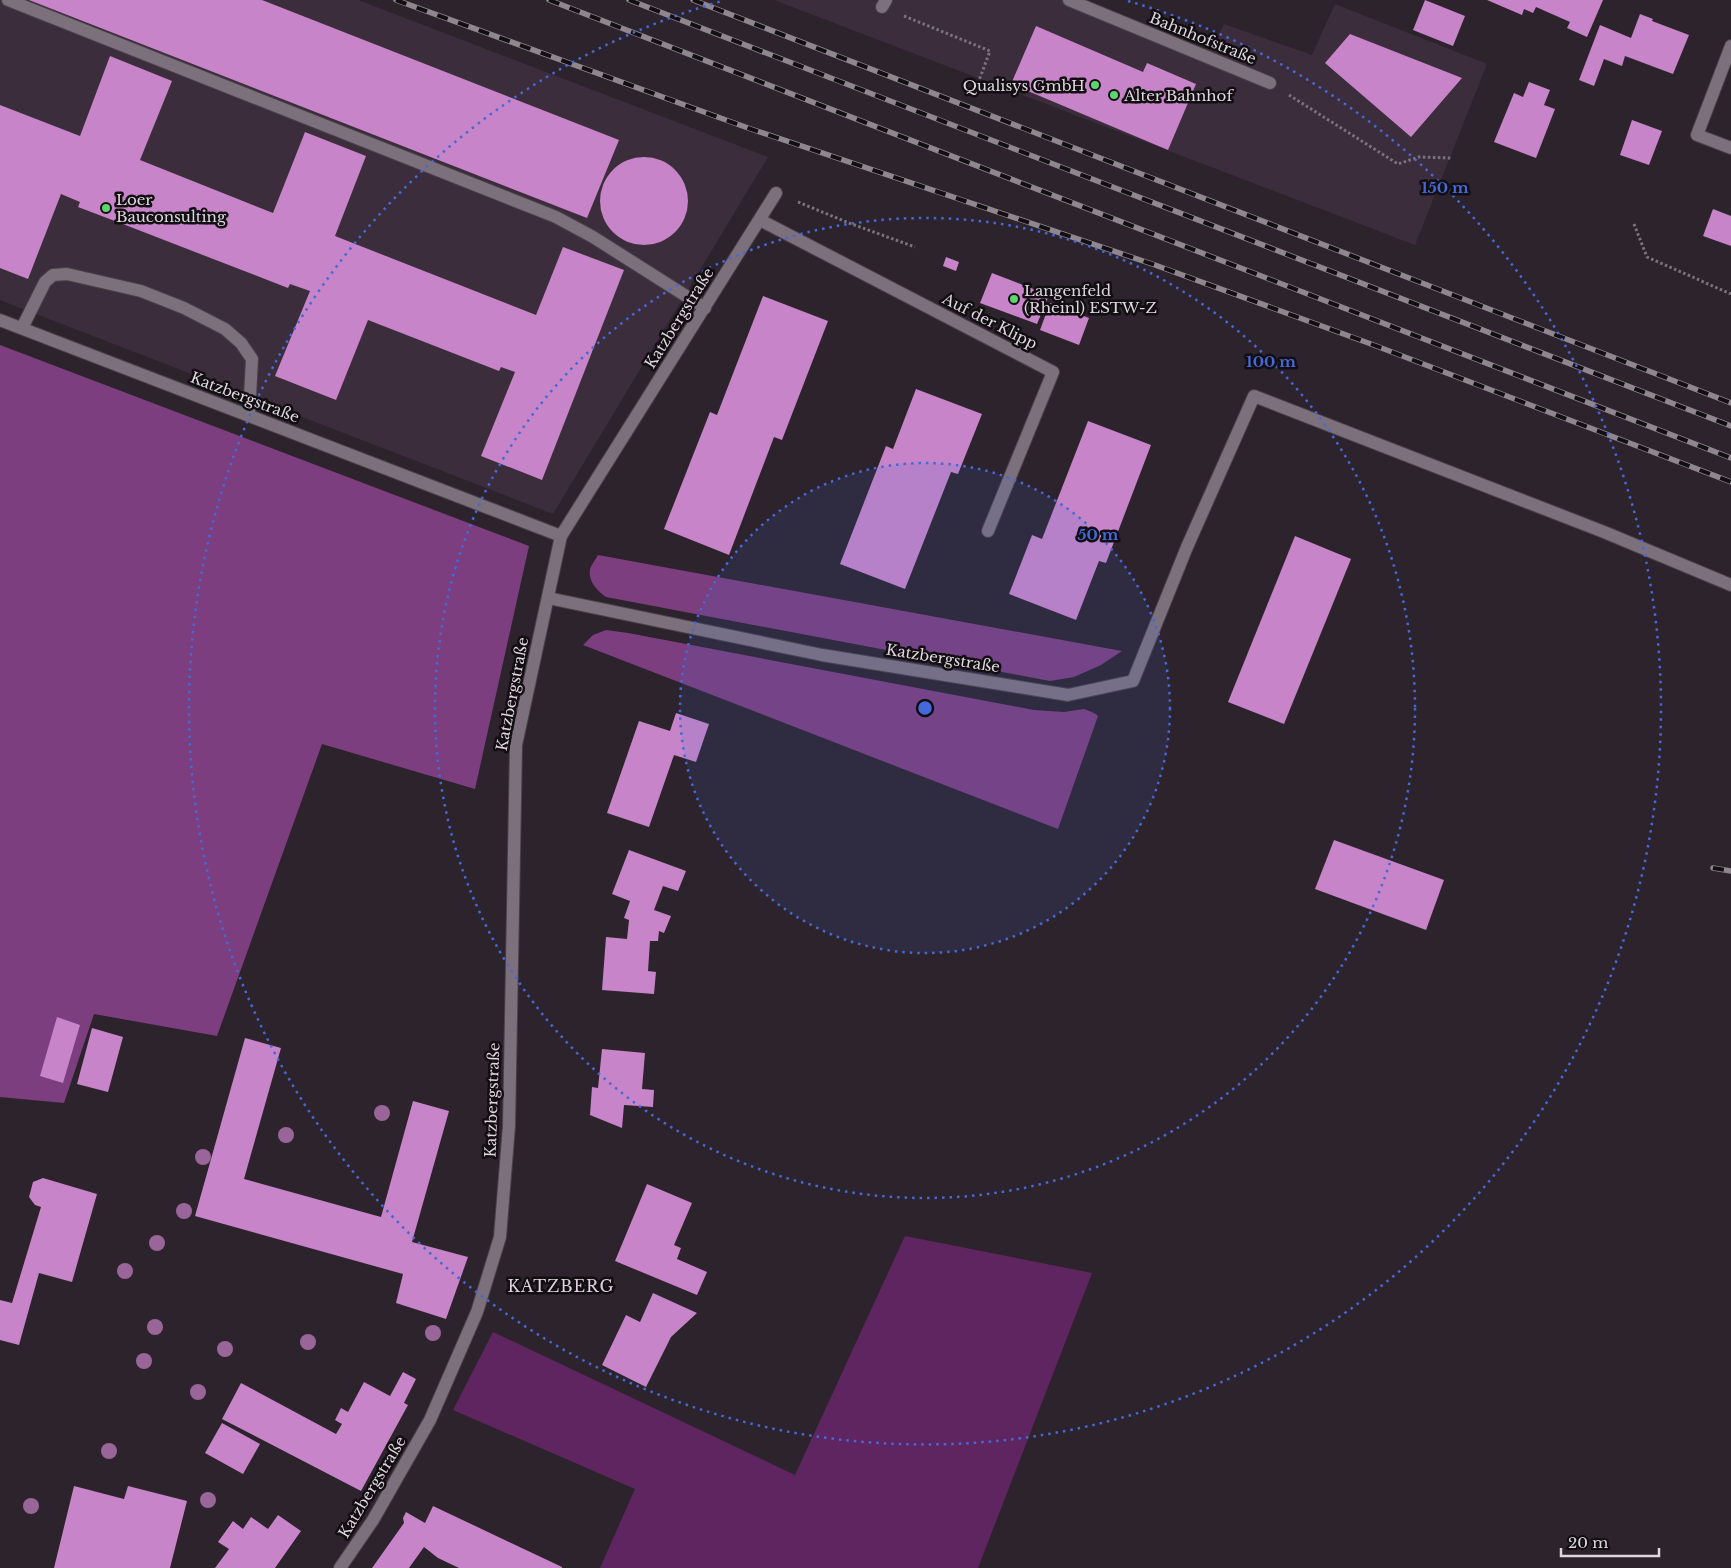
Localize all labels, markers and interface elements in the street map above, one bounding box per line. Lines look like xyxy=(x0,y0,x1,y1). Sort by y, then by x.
street label: Bahnhofstraße xyxy=(1147,8,1259,68)
place label: Qualisys GmbH xyxy=(963,76,1085,95)
marker: Qualisys GmbH xyxy=(1089,79,1101,91)
place label: Alter Bahnhof xyxy=(1123,86,1234,105)
marker: Alter Bahnhof xyxy=(1108,89,1120,101)
text: 150 m xyxy=(1421,178,1469,197)
place label: Loer Bauconsulting xyxy=(116,190,227,226)
marker: Loer Bauconsulting xyxy=(100,202,112,214)
street label: Katzbergstraße xyxy=(640,264,718,372)
place label: Langenfeld (Rheinl) ESTW-Z xyxy=(1024,281,1157,317)
street label: Auf der Klipp xyxy=(939,289,1041,353)
marker: Langenfeld (Rheinl) ESTW-Z xyxy=(1008,293,1020,305)
text: 100 m xyxy=(1246,352,1296,371)
street label: Katzbergstraße xyxy=(188,367,302,427)
text: 50 m xyxy=(1078,525,1119,544)
street label: Katzbergstraße xyxy=(492,636,532,752)
street label: Katzbergstraße xyxy=(885,640,1001,676)
centre of rings xyxy=(916,699,934,717)
street label: Katzbergstraße xyxy=(480,1042,504,1158)
district label: KATZBERG xyxy=(508,1276,614,1296)
street label: Katzbergstraße xyxy=(334,1433,410,1541)
scale bar xyxy=(1561,1526,1658,1558)
text: 20 m xyxy=(1568,1533,1608,1552)

